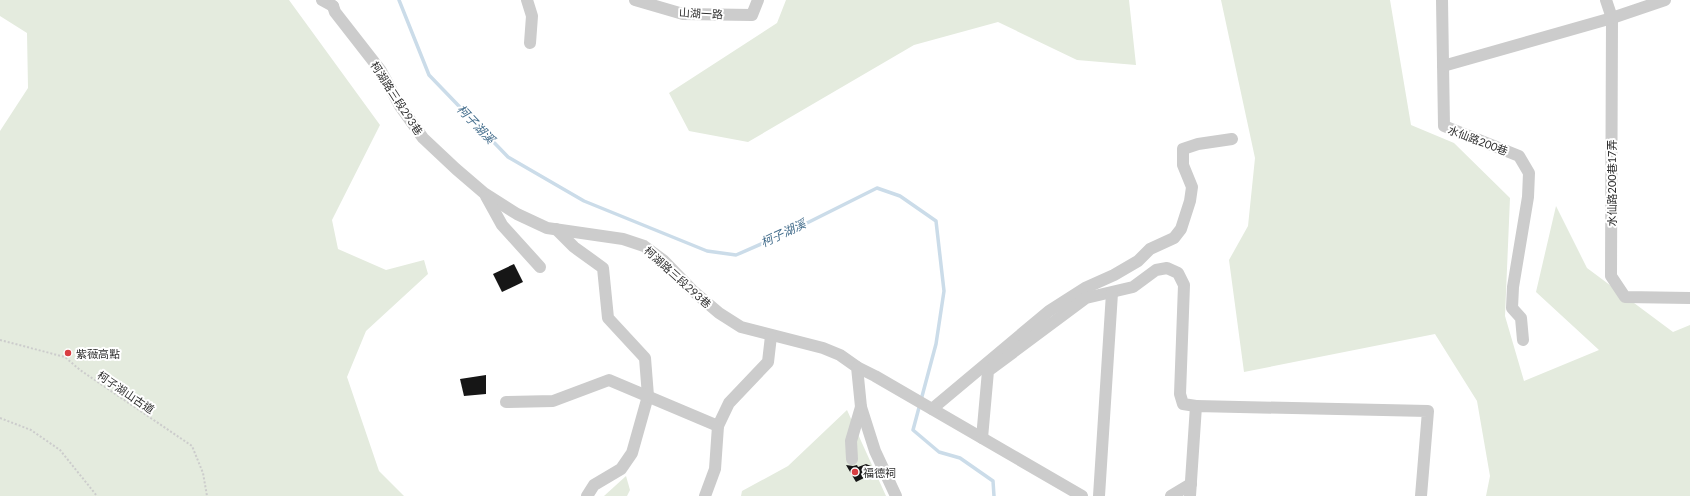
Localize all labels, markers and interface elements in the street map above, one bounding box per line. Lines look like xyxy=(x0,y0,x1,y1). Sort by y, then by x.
street label: 山湖一路 xyxy=(679,5,723,21)
street label: 柯湖路三段293巷 xyxy=(368,59,426,137)
water label: 柯子湖溪 xyxy=(454,102,499,148)
street label: 水仙路200巷 xyxy=(1446,123,1510,157)
street label: 水仙路200巷17弄 xyxy=(1605,140,1618,226)
water label: 柯子湖溪 xyxy=(758,215,810,250)
street label: 柯湖路三段293巷 xyxy=(642,244,714,310)
place label: 紫薇高點 xyxy=(76,347,120,360)
marker: 紫薇高點 xyxy=(63,348,73,358)
street label: 柯子湖山古道 xyxy=(95,368,157,416)
place label: 福德祠 xyxy=(863,466,896,479)
marker: 福德祠 xyxy=(850,467,860,477)

